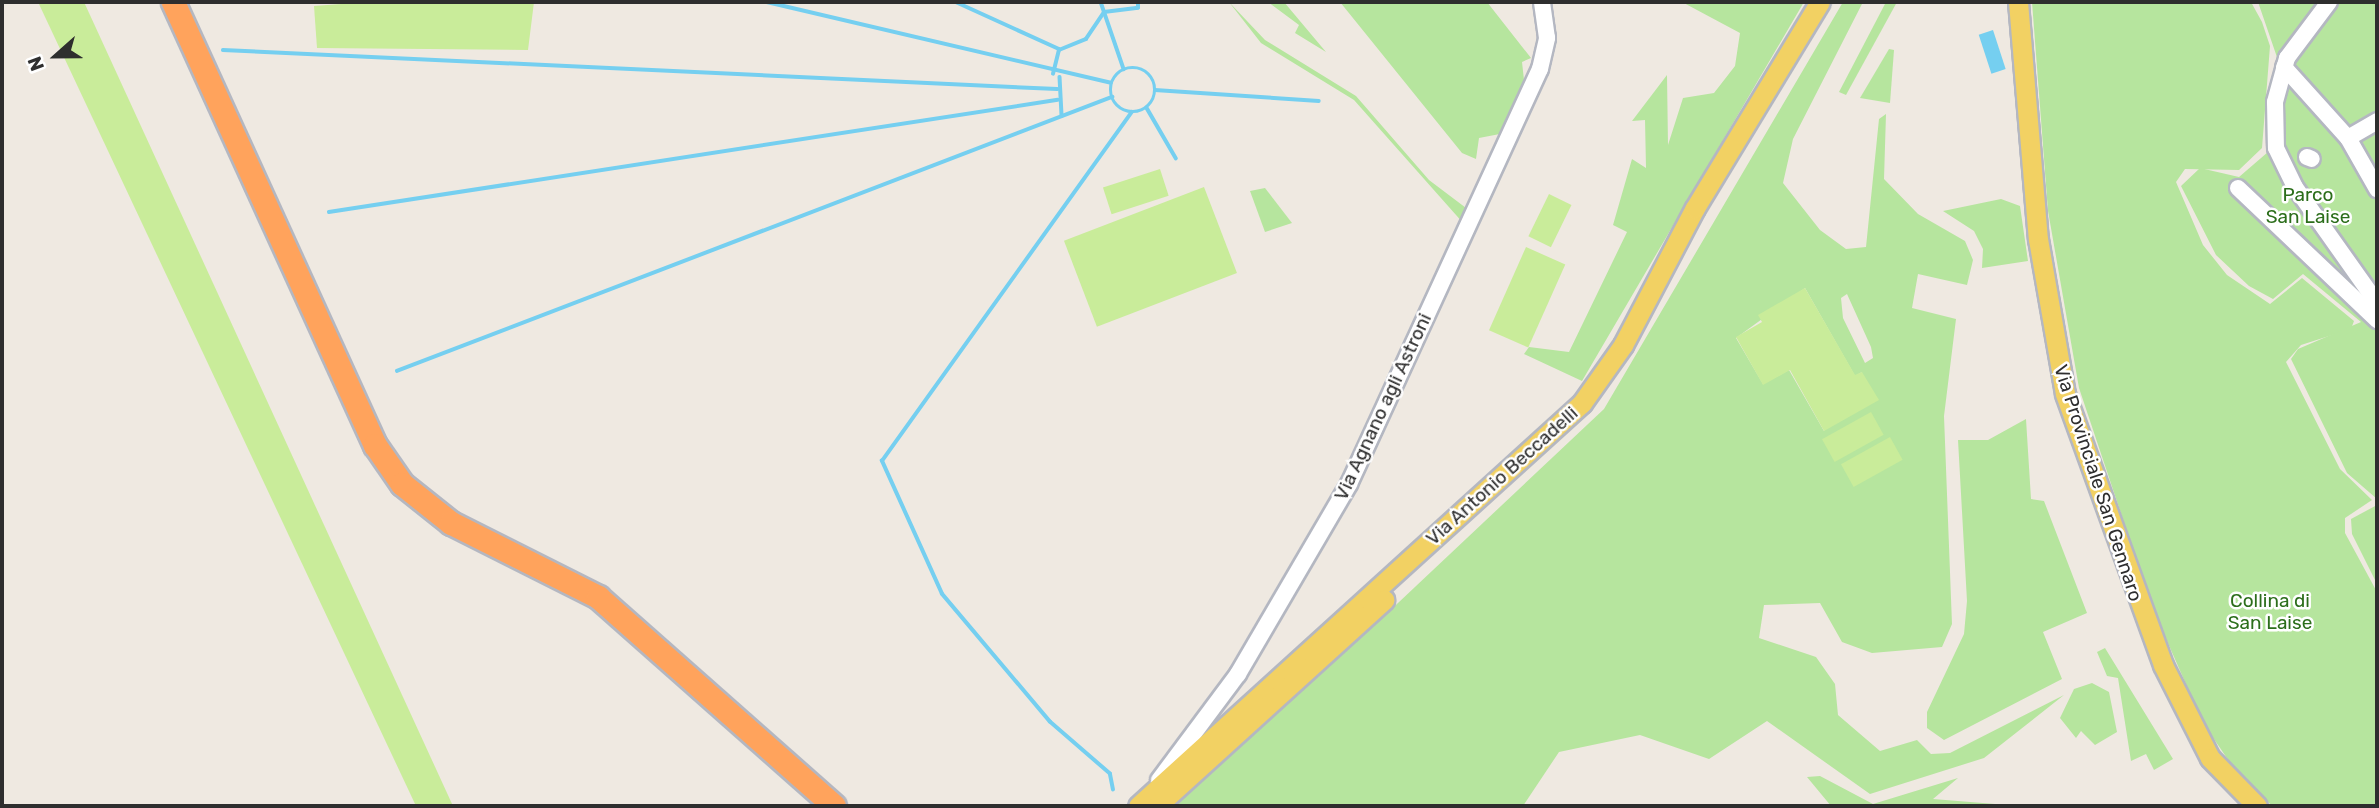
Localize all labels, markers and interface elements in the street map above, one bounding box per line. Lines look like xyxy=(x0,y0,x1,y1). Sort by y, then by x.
north arrow xyxy=(21,21,91,91)
text: N xyxy=(23,53,49,74)
park label: Parco San Laise xyxy=(2266,184,2350,228)
street label: Via Agnano agli Astroni xyxy=(1329,309,1437,505)
street label: Via Provinciale San Gennaro xyxy=(2049,362,2147,604)
street label: Via Antonio Beccadelli xyxy=(1421,402,1583,550)
park label: Collina di San Laise xyxy=(2228,590,2312,634)

